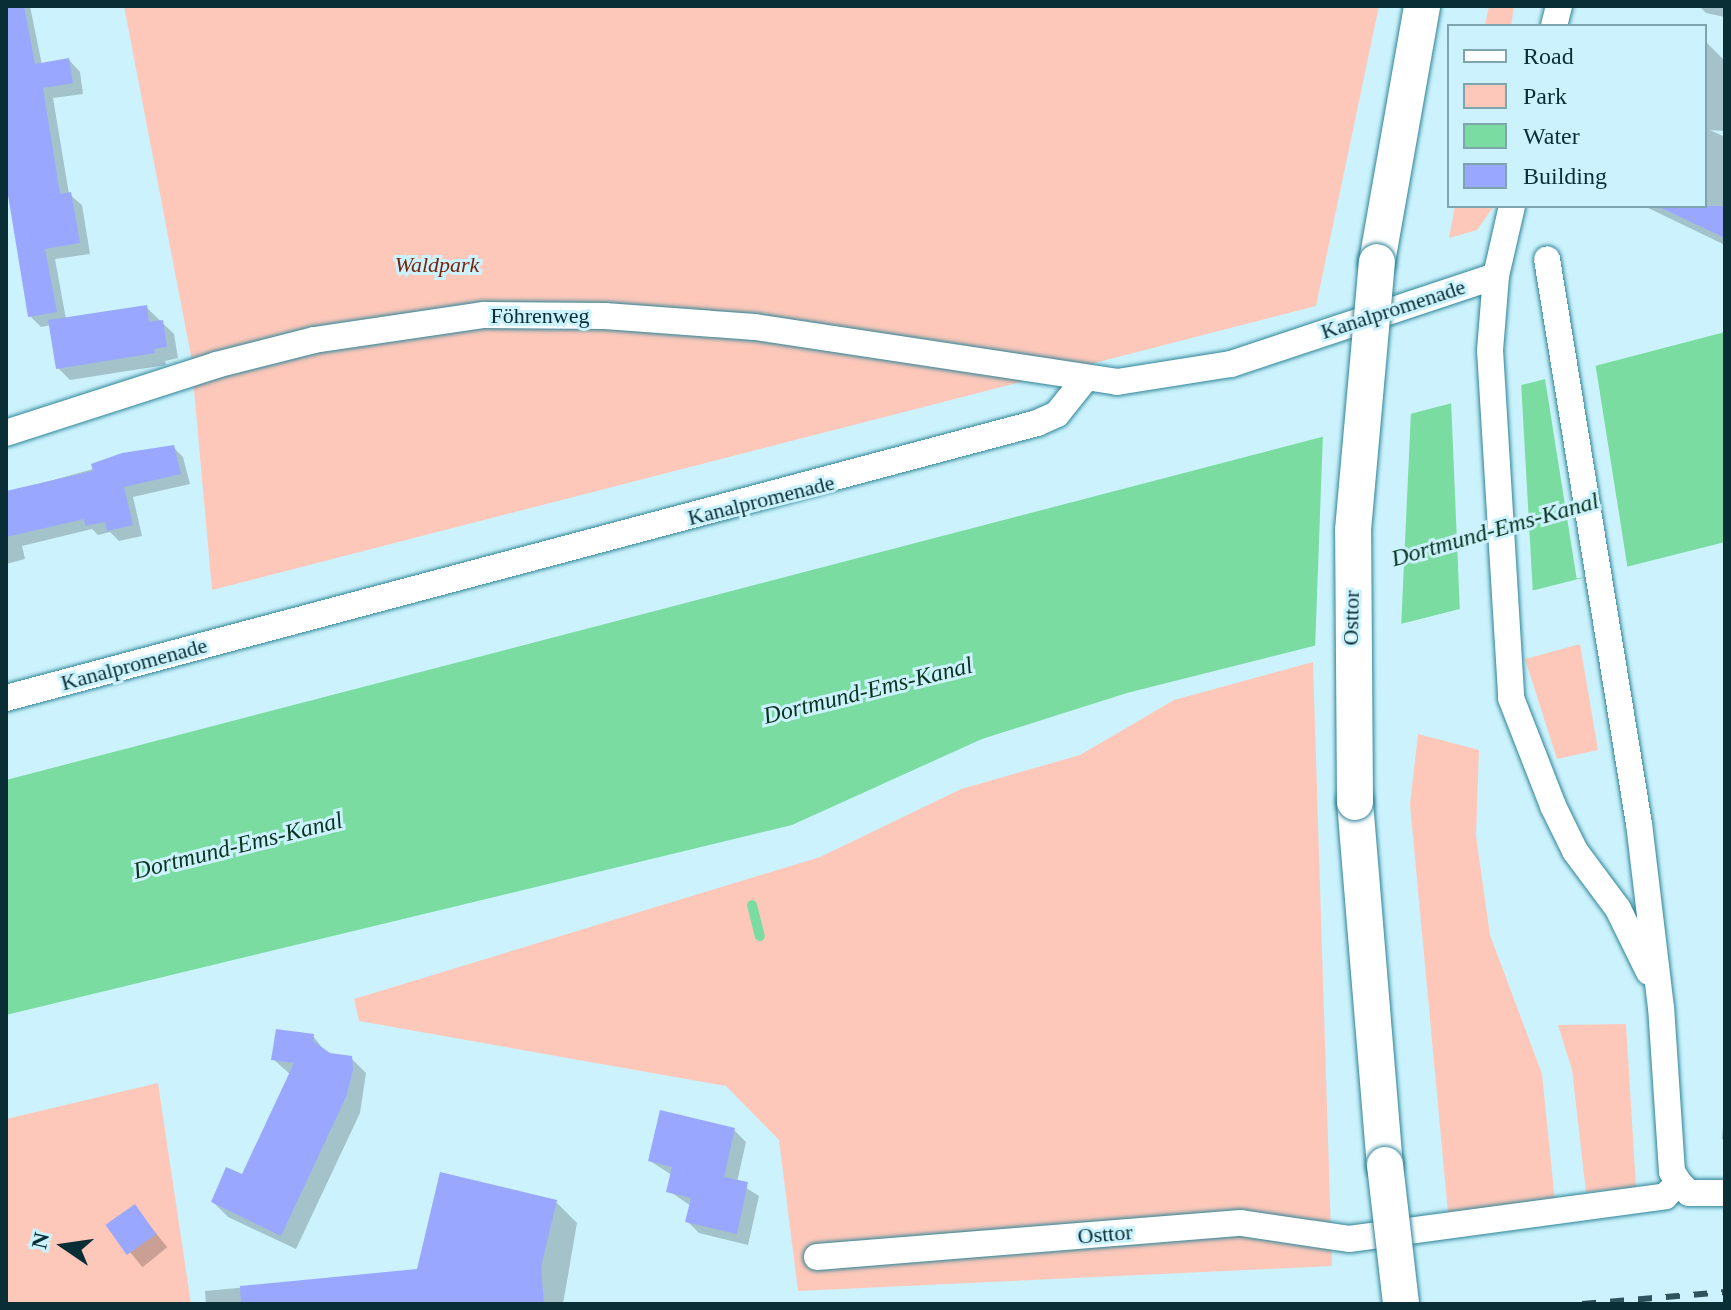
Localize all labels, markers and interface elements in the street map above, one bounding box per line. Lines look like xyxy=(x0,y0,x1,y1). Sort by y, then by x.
legend xyxy=(1447,24,1707,208)
text: Road xyxy=(1523,43,1574,69)
text: Park xyxy=(1523,83,1567,109)
text: Water xyxy=(1523,123,1580,149)
text: Building xyxy=(1523,163,1607,189)
park label: Waldpark xyxy=(395,252,479,278)
street label: Kanalpromenade xyxy=(1317,273,1469,345)
street label: Föhrenweg xyxy=(491,303,589,329)
street label: Kanalpromenade xyxy=(685,469,837,531)
water label: Dortmund-Ems-Kanal xyxy=(1388,487,1602,573)
street label: Osttor xyxy=(1337,590,1365,646)
street label: Kanalpromenade xyxy=(58,632,210,696)
water label: Dortmund-Ems-Kanal xyxy=(760,651,976,731)
water label: Dortmund-Ems-Kanal xyxy=(130,806,346,886)
north arrow xyxy=(24,1206,104,1286)
street label: Osttor xyxy=(1076,1218,1134,1250)
text: N xyxy=(26,1230,54,1251)

